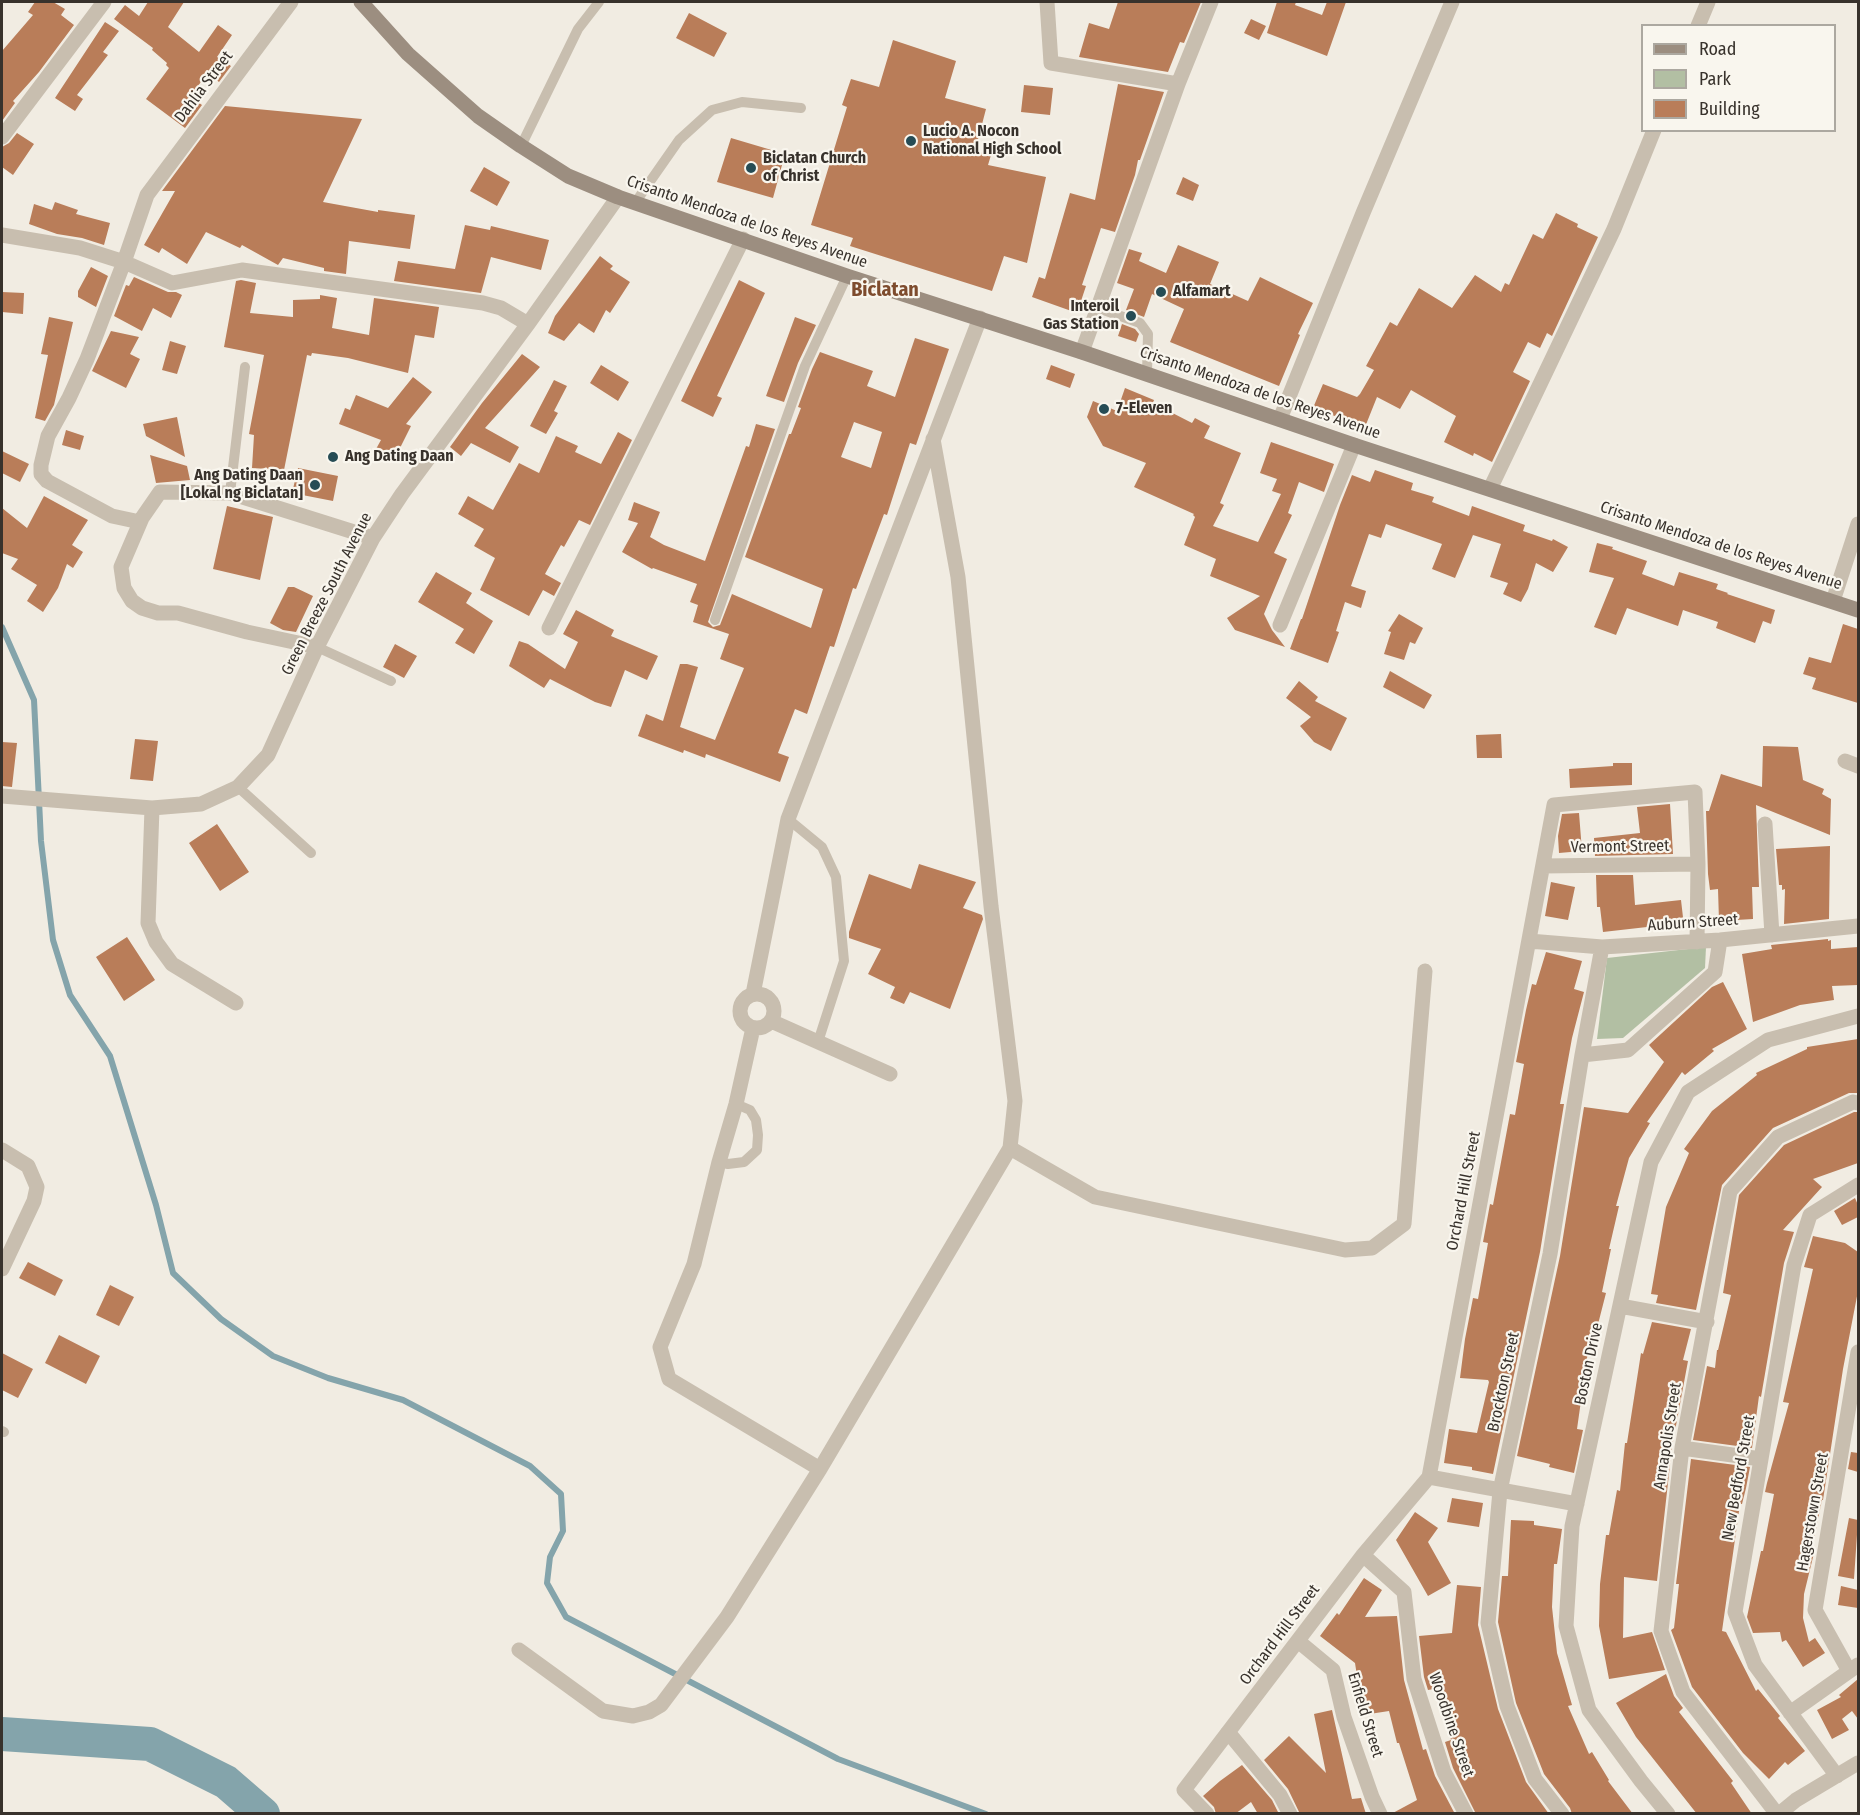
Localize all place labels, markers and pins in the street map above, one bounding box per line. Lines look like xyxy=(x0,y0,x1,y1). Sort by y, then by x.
place label: Lucio A. Nocon National High School xyxy=(923,122,1061,160)
marker: Lucio A. Nocon National High School xyxy=(904,134,918,148)
place label: Biclatan Church of Christ xyxy=(763,149,866,187)
marker: Biclatan Church of Christ xyxy=(744,161,758,175)
place label: Alfamart xyxy=(1173,282,1231,302)
marker: Alfamart xyxy=(1154,285,1168,299)
place label: Interoil Gas Station xyxy=(1043,297,1119,335)
marker: Interoil Gas Station xyxy=(1124,309,1138,323)
place label: 7-Eleven xyxy=(1116,399,1172,419)
marker: 7-Eleven xyxy=(1097,402,1111,416)
place label: Ang Dating Daan xyxy=(345,447,454,467)
marker: Ang Dating Daan xyxy=(326,450,340,464)
place label: Ang Dating Daan [Lokal ng Biclatan] xyxy=(181,466,303,504)
marker: Ang Dating Daan [Lokal ng Biclatan] xyxy=(308,478,322,492)

